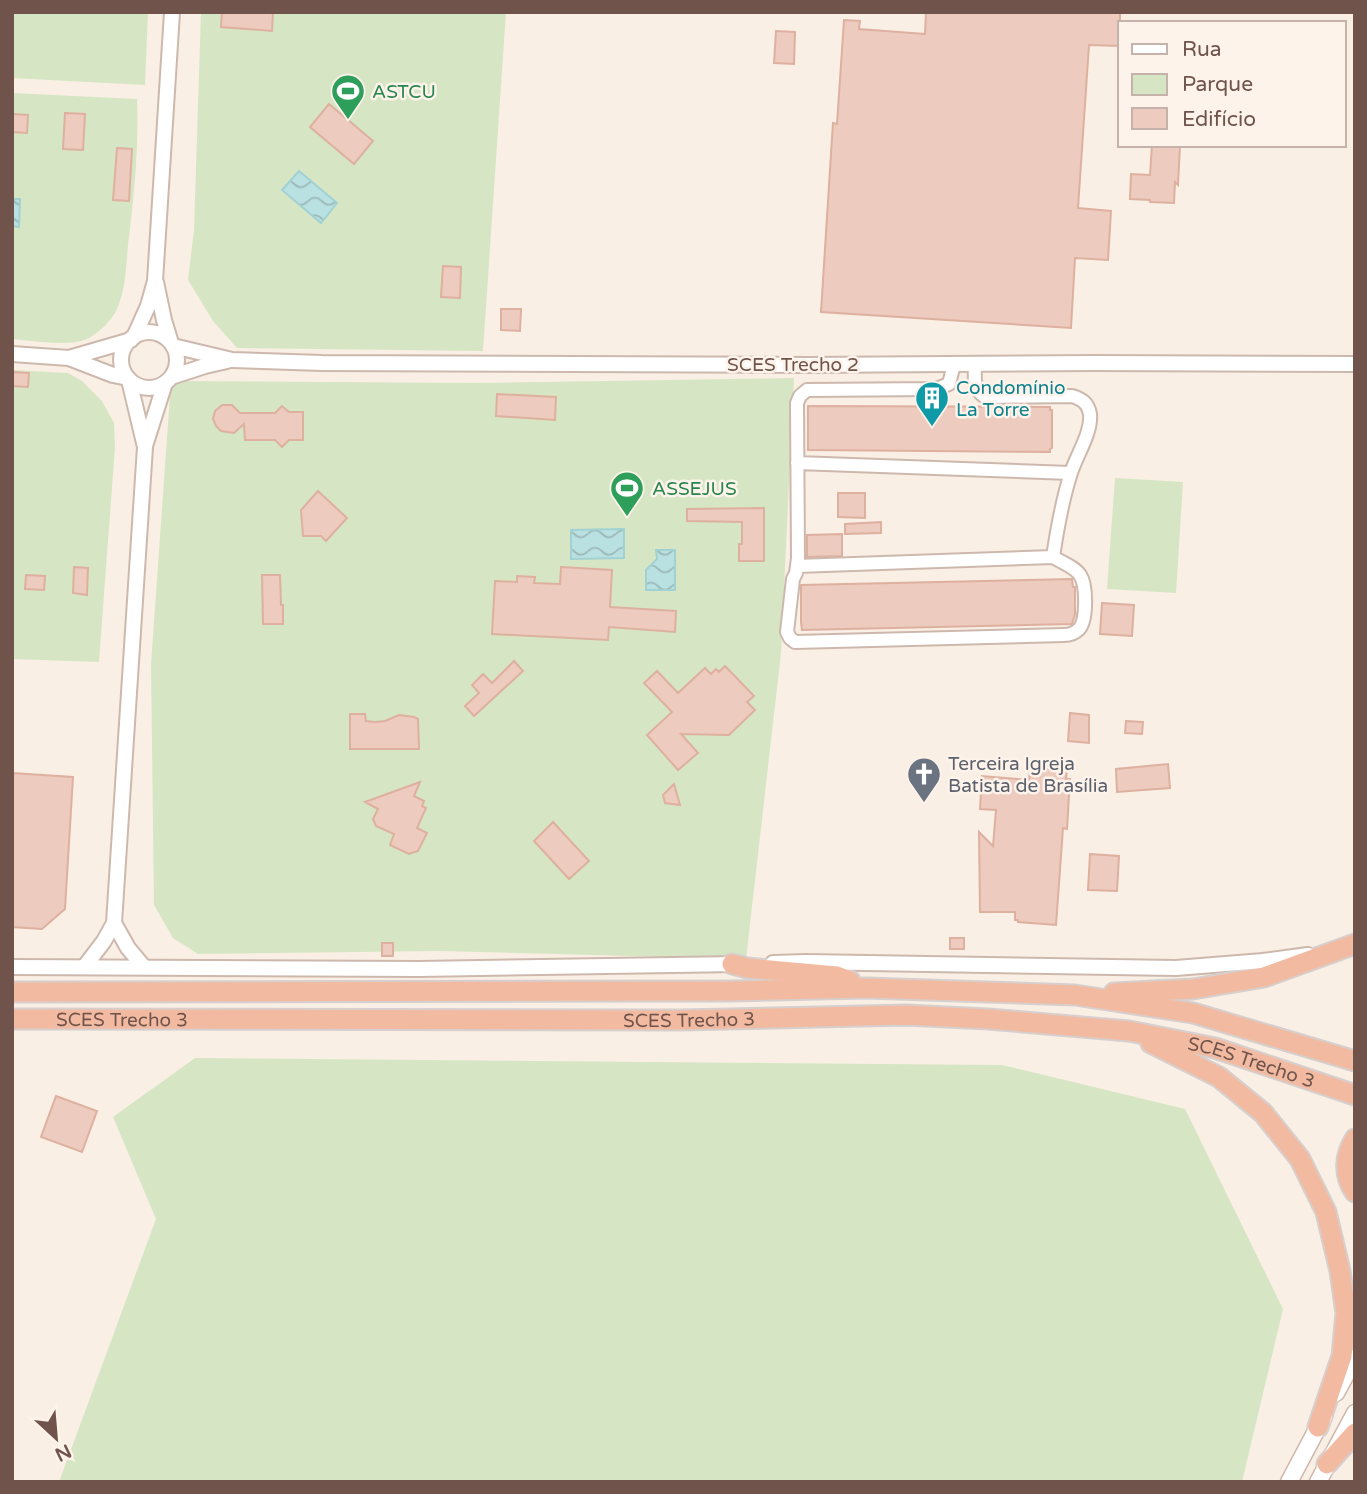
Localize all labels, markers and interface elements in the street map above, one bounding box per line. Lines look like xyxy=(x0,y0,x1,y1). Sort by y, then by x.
legend xyxy=(1118,21,1346,147)
text: Rua xyxy=(1182,37,1222,62)
sports icon: ASTCU xyxy=(329,72,367,121)
text: Parque xyxy=(1182,72,1253,97)
place label: ASTCU xyxy=(372,81,436,103)
text: Edifício xyxy=(1182,107,1256,132)
street label: SCES Trecho 2 xyxy=(727,354,859,376)
place label: Condomínio La Torre xyxy=(956,377,1066,421)
building icon: Condomínio La Torre xyxy=(913,379,951,428)
sports icon: ASSEJUS xyxy=(608,469,646,518)
place label: ASSEJUS xyxy=(652,478,737,500)
place label: Terceira Igreja Batista de Brasília xyxy=(948,753,1108,797)
church icon: Terceira Igreja Batista de Brasília xyxy=(905,755,943,804)
street label: SCES Trecho 3 xyxy=(623,1008,755,1032)
street label: SCES Trecho 3 xyxy=(56,1009,188,1031)
street label: SCES Trecho 3 xyxy=(1186,1033,1317,1093)
north arrow xyxy=(21,1403,91,1473)
text: N xyxy=(51,1439,75,1466)

